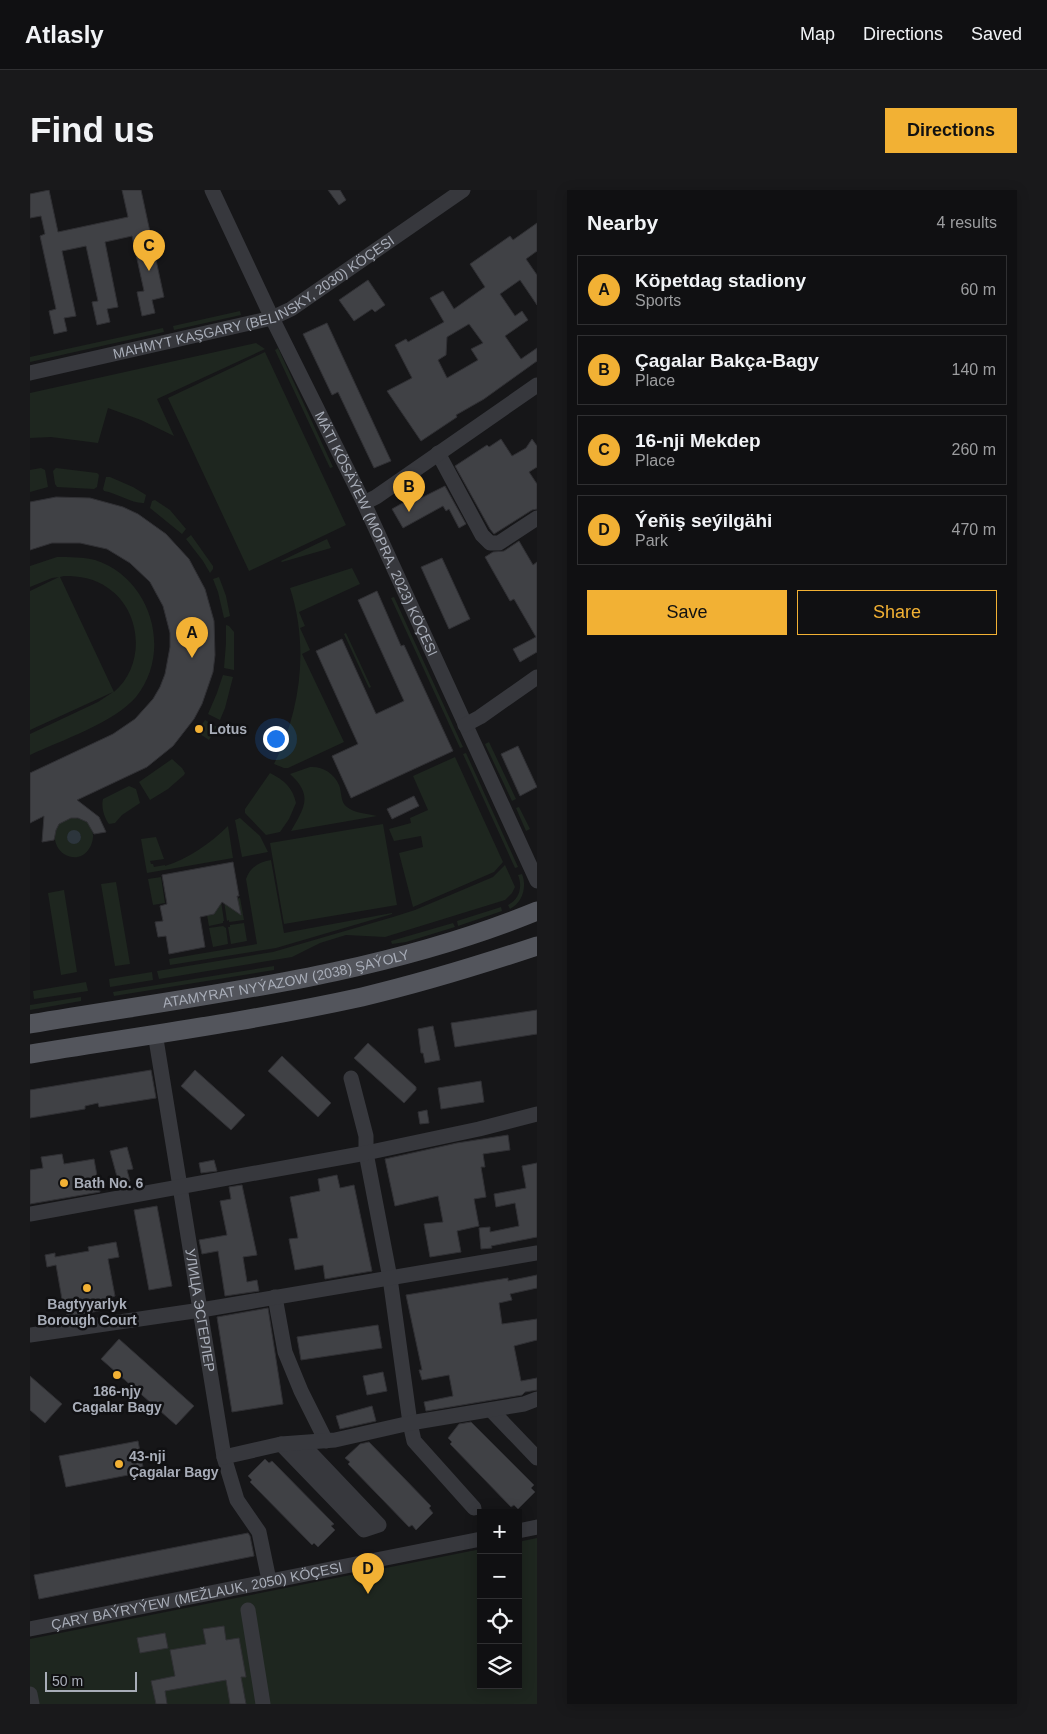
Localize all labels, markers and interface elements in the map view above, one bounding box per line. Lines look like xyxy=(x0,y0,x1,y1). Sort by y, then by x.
text: Atlasly xyxy=(25,21,104,48)
text: Map xyxy=(800,24,835,44)
text: Directions xyxy=(863,24,943,44)
text: Saved xyxy=(971,24,1022,44)
button: Directions xyxy=(885,108,1017,153)
text: Find us xyxy=(30,110,154,149)
text: Nearby xyxy=(587,211,658,234)
text: 4 results xyxy=(937,214,997,231)
pin: C xyxy=(133,230,165,271)
street label: MAHMYT KAŞGARY (BELINSKY, 2030) KÖÇESI xyxy=(111,232,397,362)
text: Köpetdag stadiony xyxy=(635,270,806,291)
text: A xyxy=(598,281,610,298)
text: 60 m xyxy=(960,281,996,298)
text: Sports xyxy=(635,292,681,309)
text: Çagalar Bakça-Bagy xyxy=(635,350,819,371)
text: B xyxy=(598,361,610,378)
text: 140 m xyxy=(952,361,996,378)
text: Place xyxy=(635,372,675,389)
street label: MÄTI KÖSÄÝEW (MOPRA, 2023) KÖÇESI xyxy=(312,409,441,658)
text: 16-nji Mekdep xyxy=(635,430,761,451)
text: C xyxy=(598,441,610,458)
text: 260 m xyxy=(952,441,996,458)
text: Place xyxy=(635,452,675,469)
pin: B xyxy=(393,471,425,512)
text: Ýeňiş seýilgähi xyxy=(635,510,772,531)
text: D xyxy=(598,521,610,538)
text: 470 m xyxy=(952,521,996,538)
text: Park xyxy=(635,532,668,549)
button: Save xyxy=(587,590,787,635)
button: Share xyxy=(797,590,997,635)
pin: A xyxy=(176,617,208,658)
place label: Lotus xyxy=(209,721,247,737)
marker: Lotus xyxy=(193,723,205,735)
your location xyxy=(263,726,289,752)
street label: ATAMYRAT NYÝAZOW (2038) ŞAÝOLY xyxy=(162,946,412,1011)
place label: Bath No. 6 xyxy=(74,1175,143,1191)
marker: Bath No. 6 xyxy=(58,1177,70,1189)
street label: УЛИЦА ЭСГЕРЛЕР xyxy=(182,1247,218,1373)
marker: Bagtyyarlyk Borough Court xyxy=(81,1282,93,1294)
place label: Bagtyyarlyk Borough Court xyxy=(37,1296,137,1328)
marker: 186-njy Cagalar Bagy xyxy=(111,1369,123,1381)
place label: 186-njy Cagalar Bagy xyxy=(72,1383,162,1415)
place label: 43-nji Çagalar Bagy xyxy=(129,1448,219,1480)
marker: 43-nji Çagalar Bagy xyxy=(113,1458,125,1470)
map controls xyxy=(477,1509,522,1689)
button: + xyxy=(477,1509,522,1554)
pin: D xyxy=(352,1553,384,1594)
button: − xyxy=(477,1554,522,1599)
street label: ÇARY BAÝRYÝEW (MEŽLAUK, 2050) KÖÇESI xyxy=(50,1559,344,1633)
button: locate xyxy=(477,1599,522,1644)
button: layers xyxy=(477,1644,522,1689)
scale bar xyxy=(45,1669,138,1692)
text: 50 m xyxy=(52,1673,83,1689)

